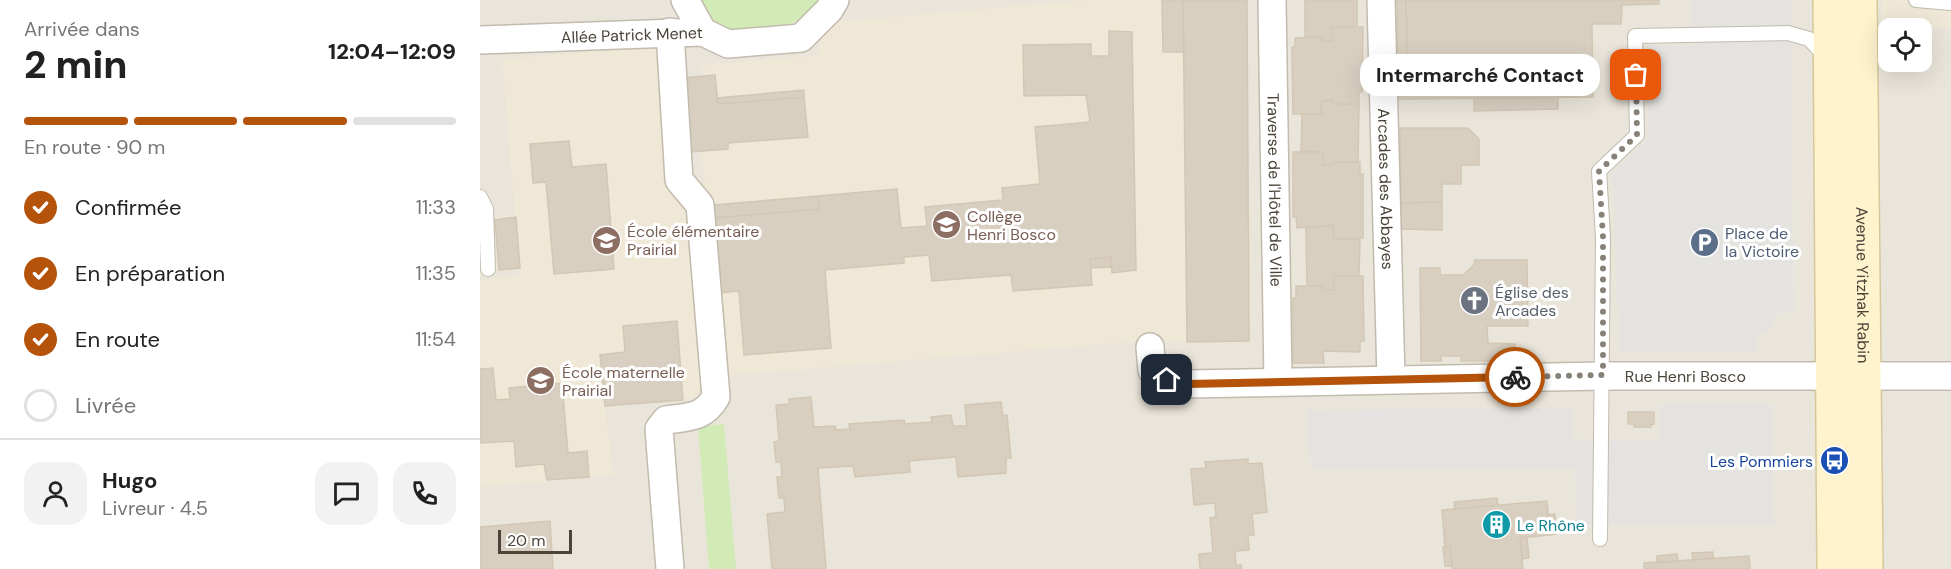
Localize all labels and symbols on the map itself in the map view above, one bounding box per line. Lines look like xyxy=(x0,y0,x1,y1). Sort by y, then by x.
street label: Allée Patrick Menet xyxy=(561,22,703,48)
pin xyxy=(1610,49,1661,100)
callout: Intermarché Contact xyxy=(1360,54,1600,96)
street label: Traverse de l'Hôtel de Ville xyxy=(1262,93,1287,287)
street label: Arcades des Abbayes xyxy=(1373,108,1398,270)
place label: Collège Henri Bosco xyxy=(967,206,1056,245)
street label: Avenue Yitzhak Rabin xyxy=(1851,207,1874,363)
school or university icon: Collège Henri Bosco xyxy=(930,209,962,241)
place label: École élémentaire Prairial xyxy=(627,221,759,260)
place label: Place de la Victoire xyxy=(1725,223,1799,262)
school or university icon: École élémentaire Prairial xyxy=(590,224,622,256)
parking icon: Place de la Victoire xyxy=(1688,226,1720,258)
place label: Église des Arcades xyxy=(1495,282,1569,321)
church icon: Église des Arcades xyxy=(1458,285,1490,317)
courier xyxy=(1485,347,1545,407)
pin xyxy=(1141,354,1192,405)
place label: École maternelle Prairial xyxy=(562,362,685,401)
school or university icon: École maternelle Prairial xyxy=(525,365,557,397)
street label: Rue Henri Bosco xyxy=(1625,366,1746,387)
bus stop icon: Les Pommiers xyxy=(1818,445,1850,477)
place label: Les Pommiers xyxy=(1710,451,1813,472)
building icon: Le Rhône xyxy=(1480,509,1512,541)
place label: Le Rhône xyxy=(1517,515,1585,536)
scale bar xyxy=(498,527,572,554)

